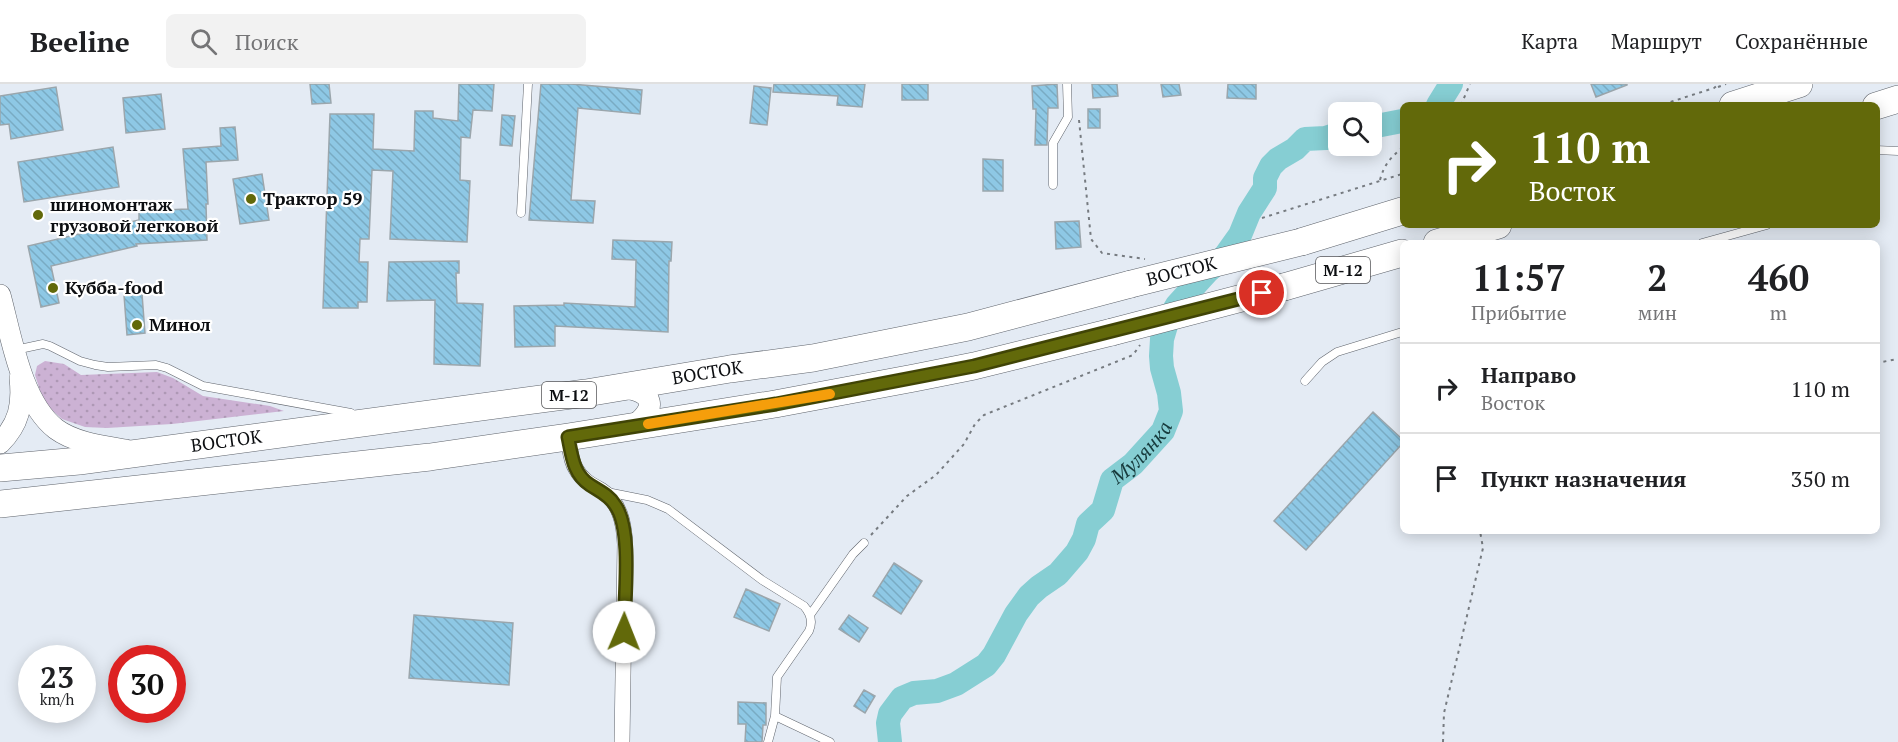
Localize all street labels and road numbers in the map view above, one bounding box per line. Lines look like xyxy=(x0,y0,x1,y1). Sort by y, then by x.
street label: ВОСТОК xyxy=(1144,250,1219,291)
road number: М-12 xyxy=(1316,257,1370,283)
street label: ВОСТОК xyxy=(670,354,744,389)
road number: М-12 xyxy=(542,382,596,408)
street label: ВОСТОК xyxy=(189,424,264,457)

